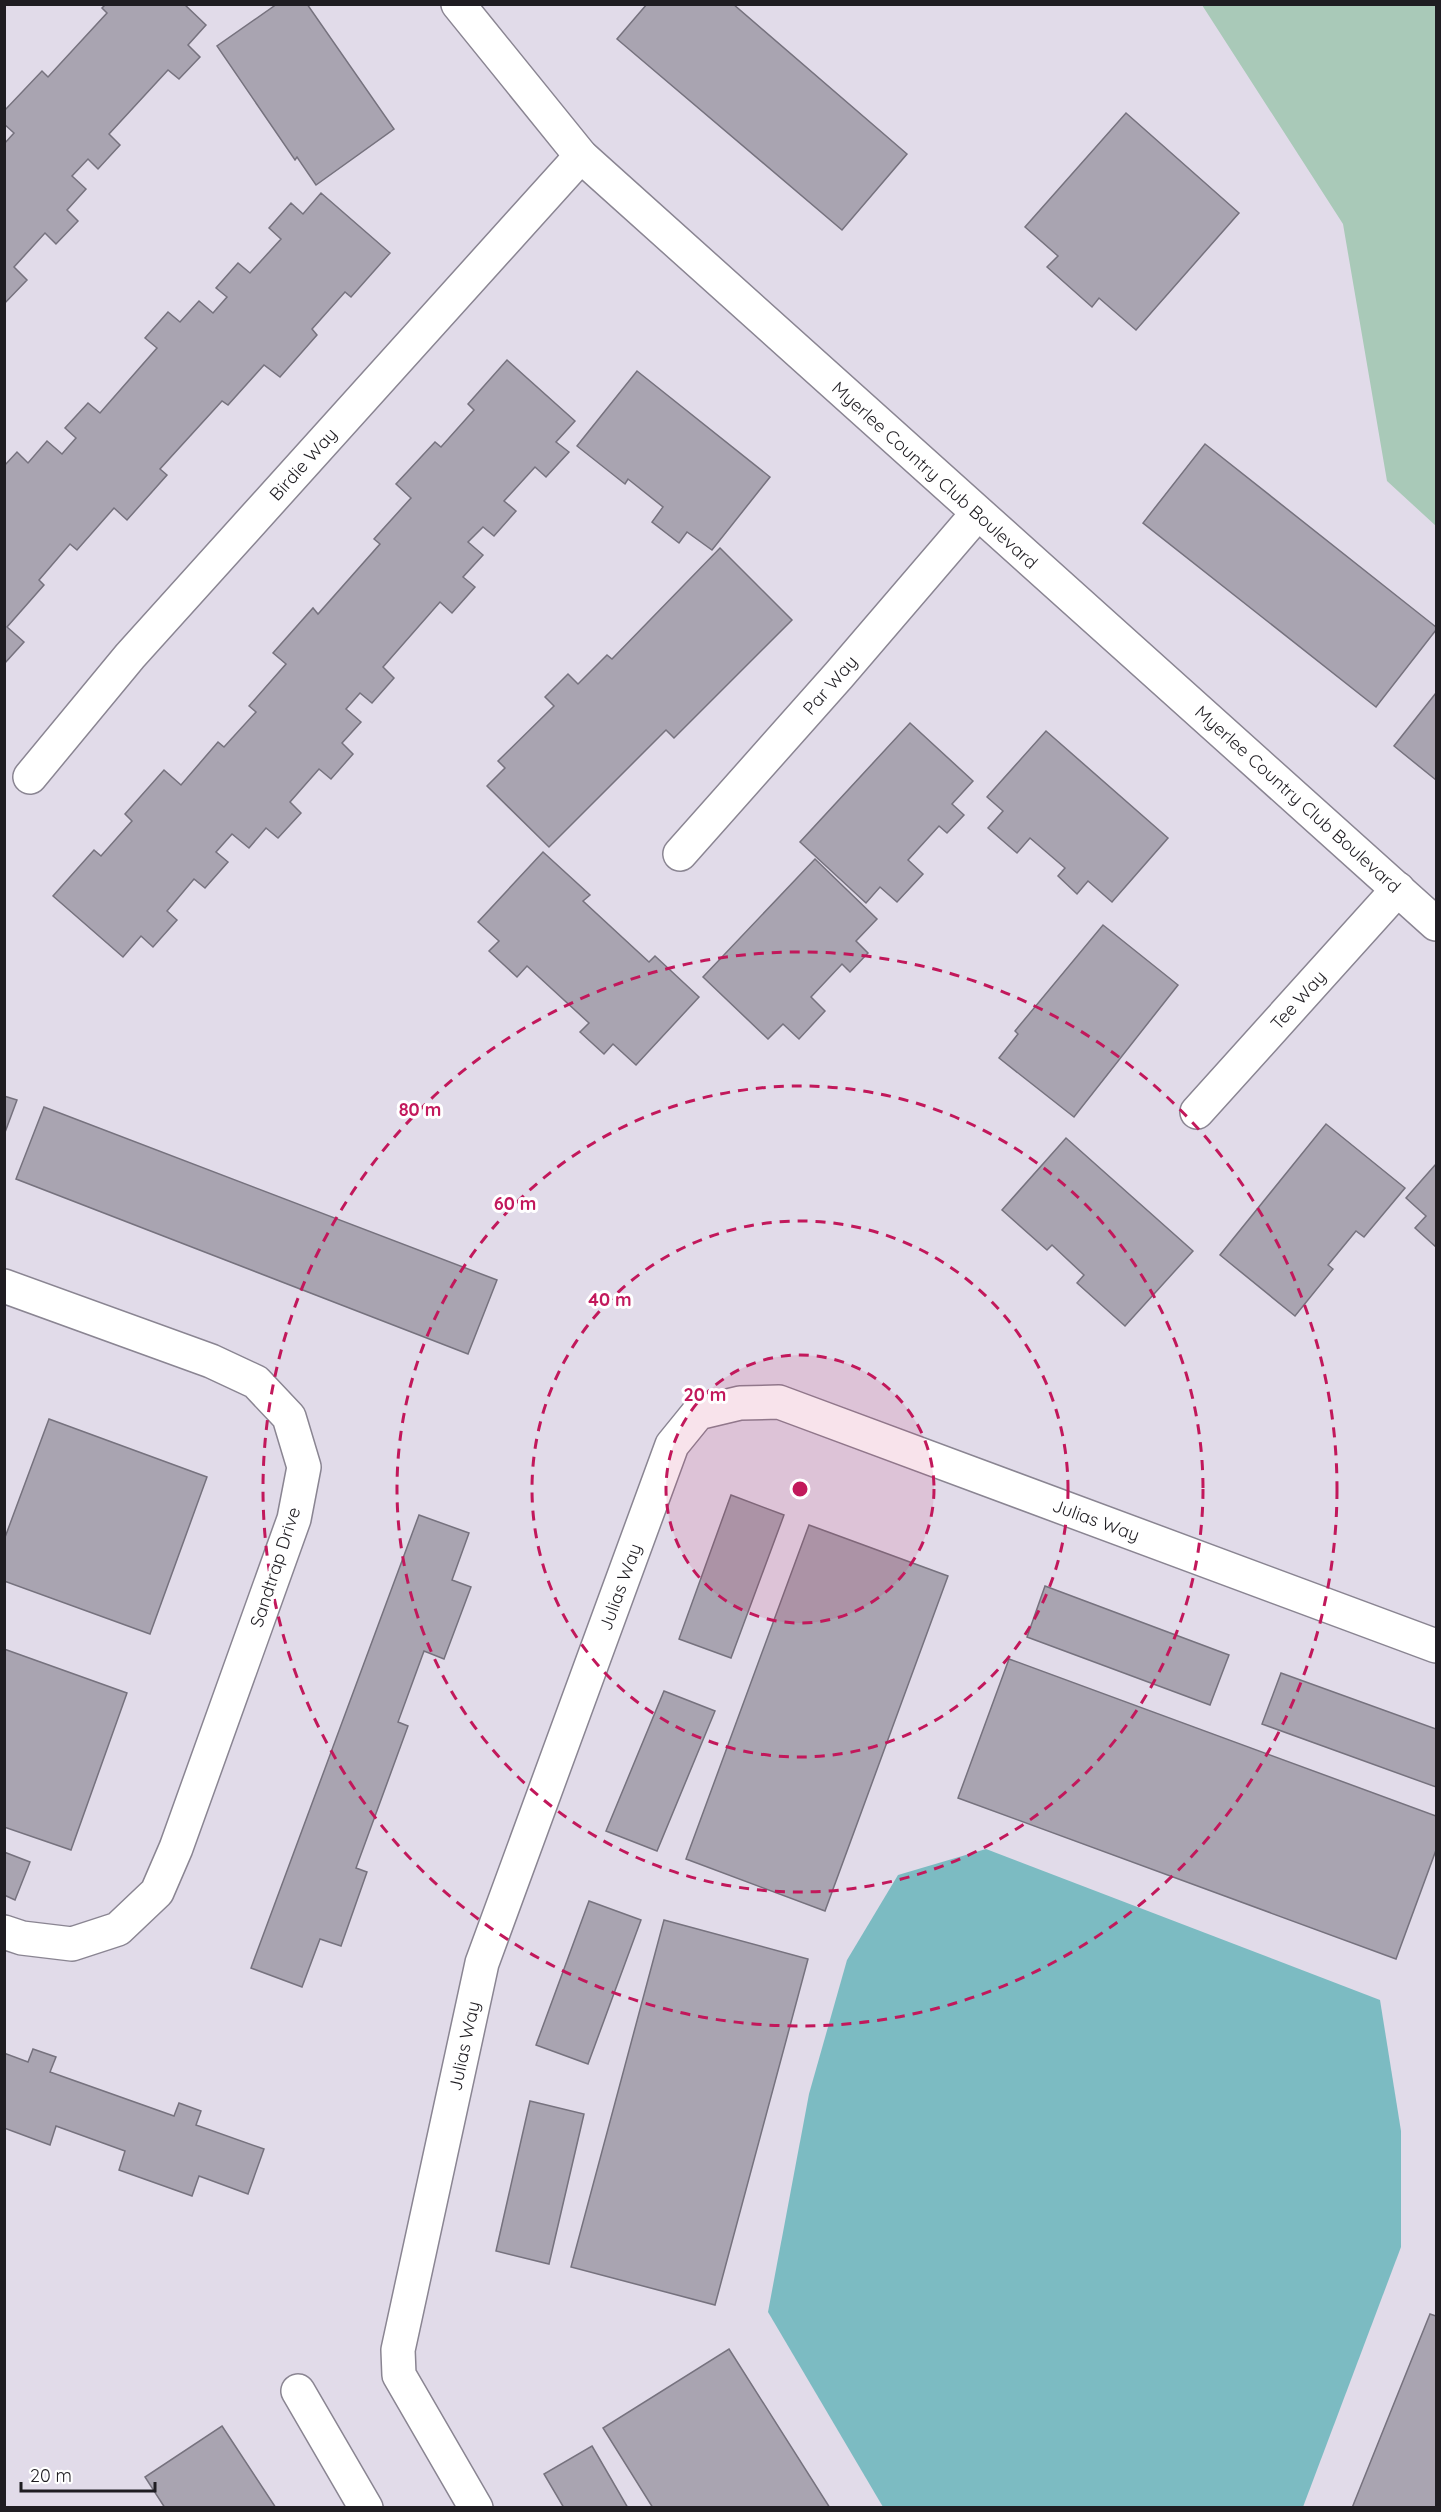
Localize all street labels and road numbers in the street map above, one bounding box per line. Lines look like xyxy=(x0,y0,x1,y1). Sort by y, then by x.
street label: Myerlee Country Club Boulevard xyxy=(827,376,1043,574)
street label: Birdie Way xyxy=(264,423,342,505)
street label: Par Way xyxy=(798,650,862,720)
street label: Myerlee Country Club Boulevard xyxy=(1190,700,1406,898)
street label: Tee Way xyxy=(1265,965,1331,1035)
street label: Julias Way xyxy=(1049,1494,1143,1546)
street label: Sandtrap Drive xyxy=(245,1504,305,1630)
street label: Julias Way xyxy=(594,1540,646,1634)
street label: Julias Way xyxy=(443,1999,485,2093)

